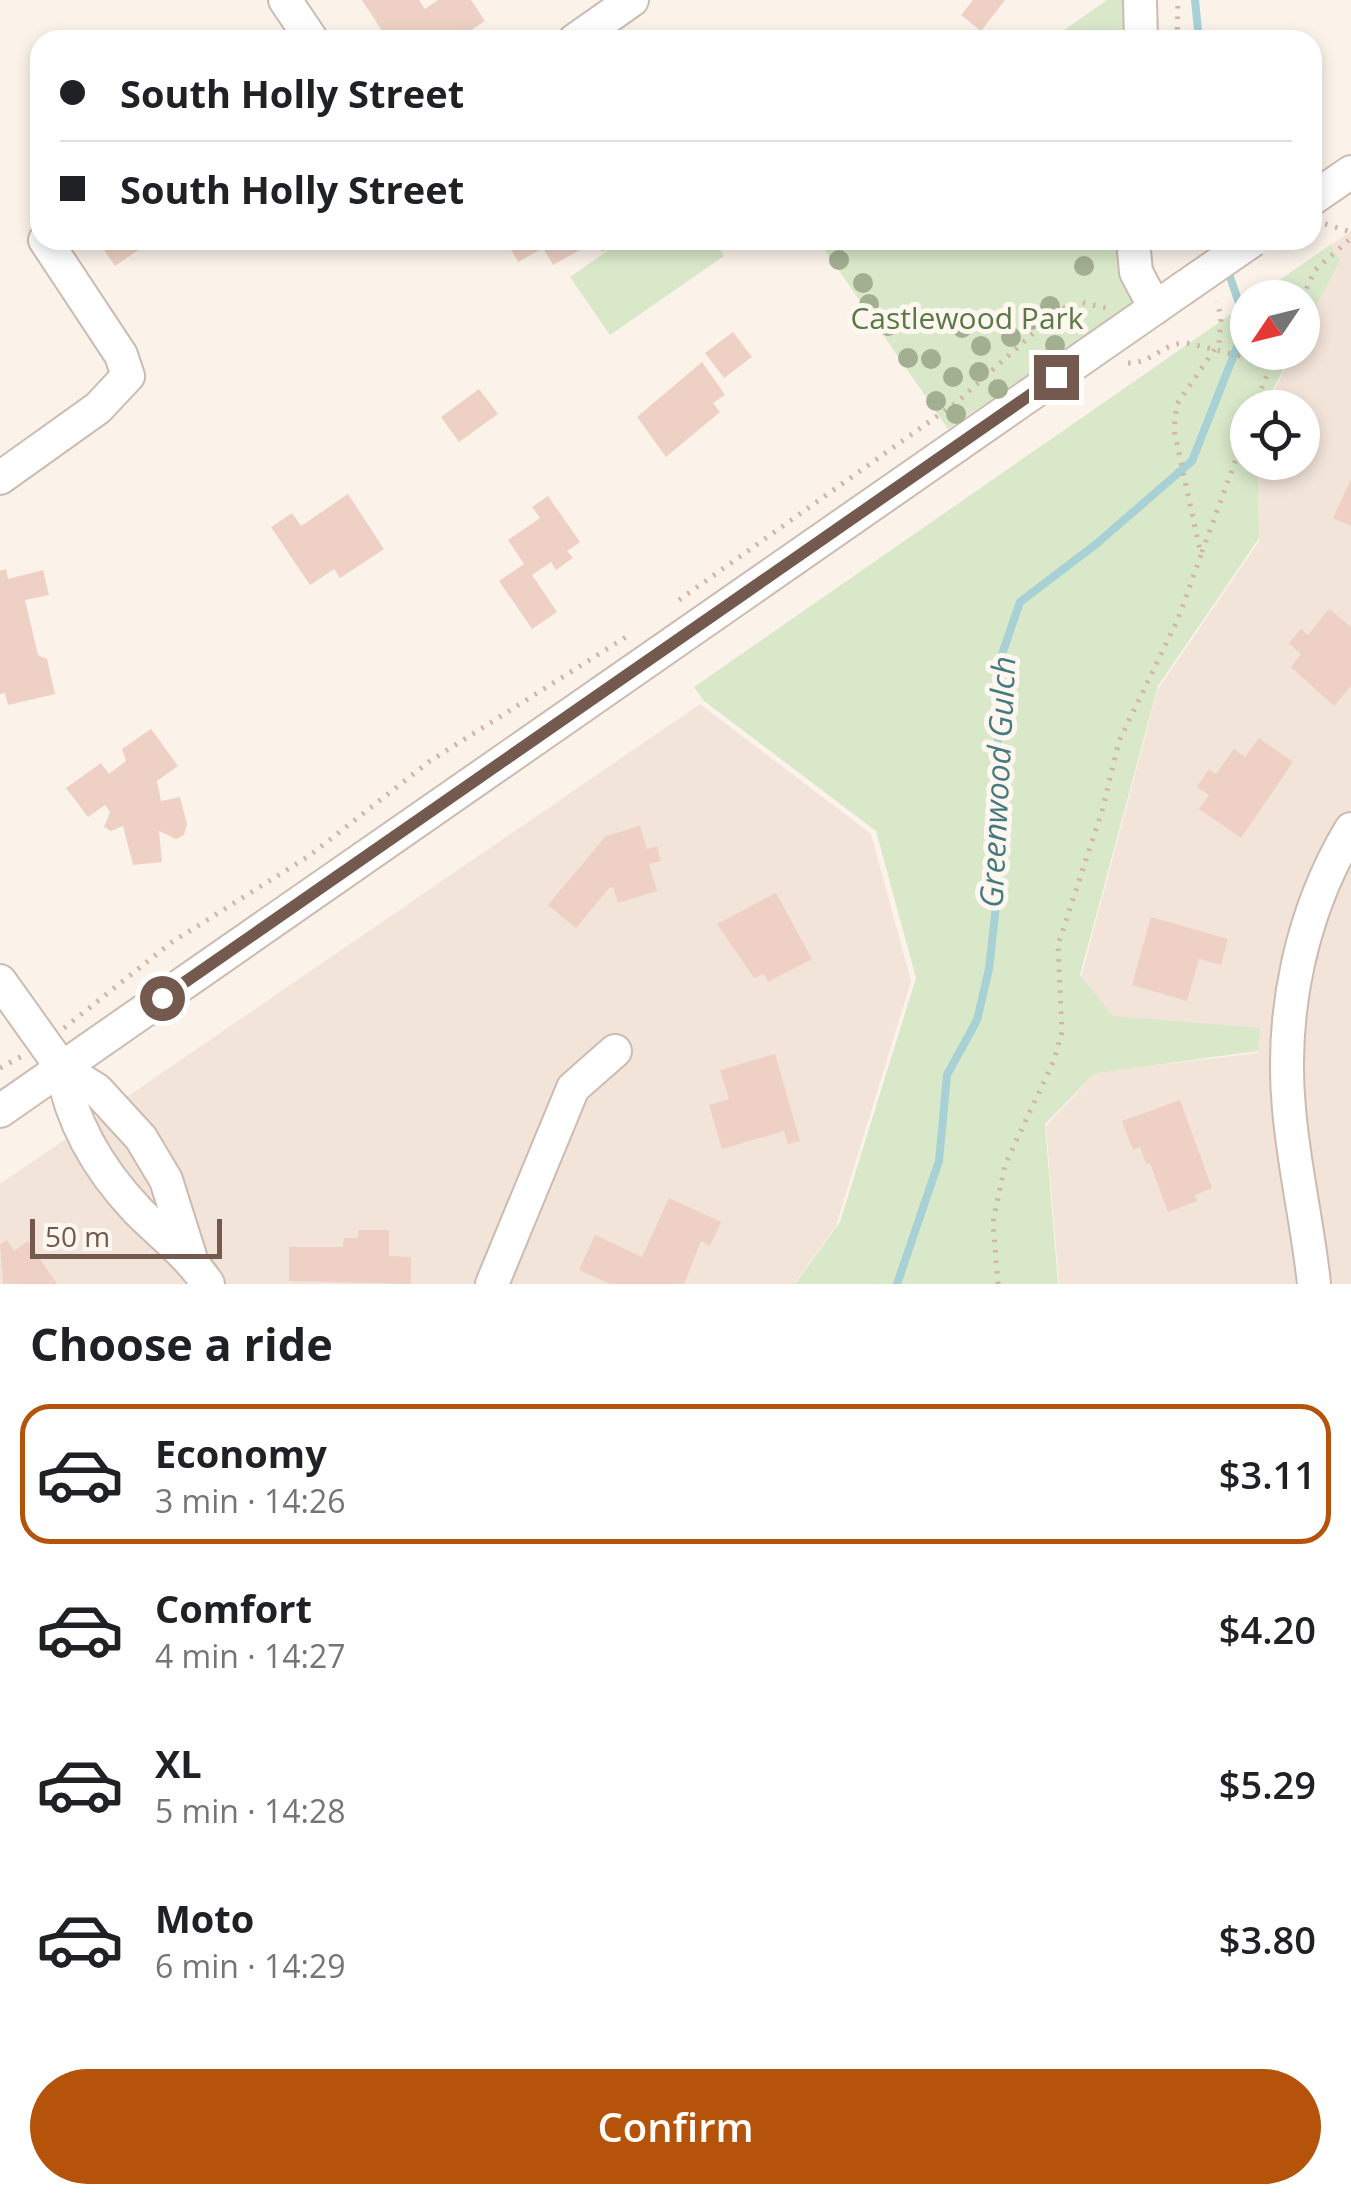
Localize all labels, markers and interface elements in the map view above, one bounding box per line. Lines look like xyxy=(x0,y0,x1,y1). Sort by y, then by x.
text: South Holly Street xyxy=(120,67,464,119)
text: South Holly Street xyxy=(120,163,464,215)
north arrow xyxy=(1230,280,1320,370)
map controls xyxy=(1230,280,1320,480)
park label: Castlewood Park xyxy=(850,297,1084,338)
route end xyxy=(1034,355,1079,400)
button: locate xyxy=(1230,390,1320,480)
water label: Greenwood Gulch xyxy=(968,655,1025,909)
route start xyxy=(140,976,185,1021)
scale bar xyxy=(30,1214,222,1258)
text: 50 m xyxy=(45,1217,110,1255)
text: Choose a ride xyxy=(30,1313,333,1374)
text: Economy xyxy=(155,1427,327,1479)
icon: car xyxy=(35,1429,125,1519)
text: $3.11 xyxy=(1219,1448,1316,1500)
text: 3 min · 14:26 xyxy=(155,1479,346,1522)
text: Comfort xyxy=(155,1582,312,1634)
icon: car xyxy=(35,1584,125,1674)
text: $4.20 xyxy=(1219,1603,1316,1655)
text: 4 min · 14:27 xyxy=(155,1634,346,1677)
text: XL xyxy=(155,1737,202,1789)
icon: car xyxy=(35,1739,125,1829)
text: $5.29 xyxy=(1219,1758,1316,1810)
text: 5 min · 14:28 xyxy=(155,1789,346,1832)
text: Moto xyxy=(155,1892,254,1944)
icon: car xyxy=(35,1894,125,1984)
text: $3.80 xyxy=(1219,1913,1316,1965)
text: 6 min · 14:29 xyxy=(155,1944,346,1987)
button: Confirm xyxy=(30,2069,1321,2184)

